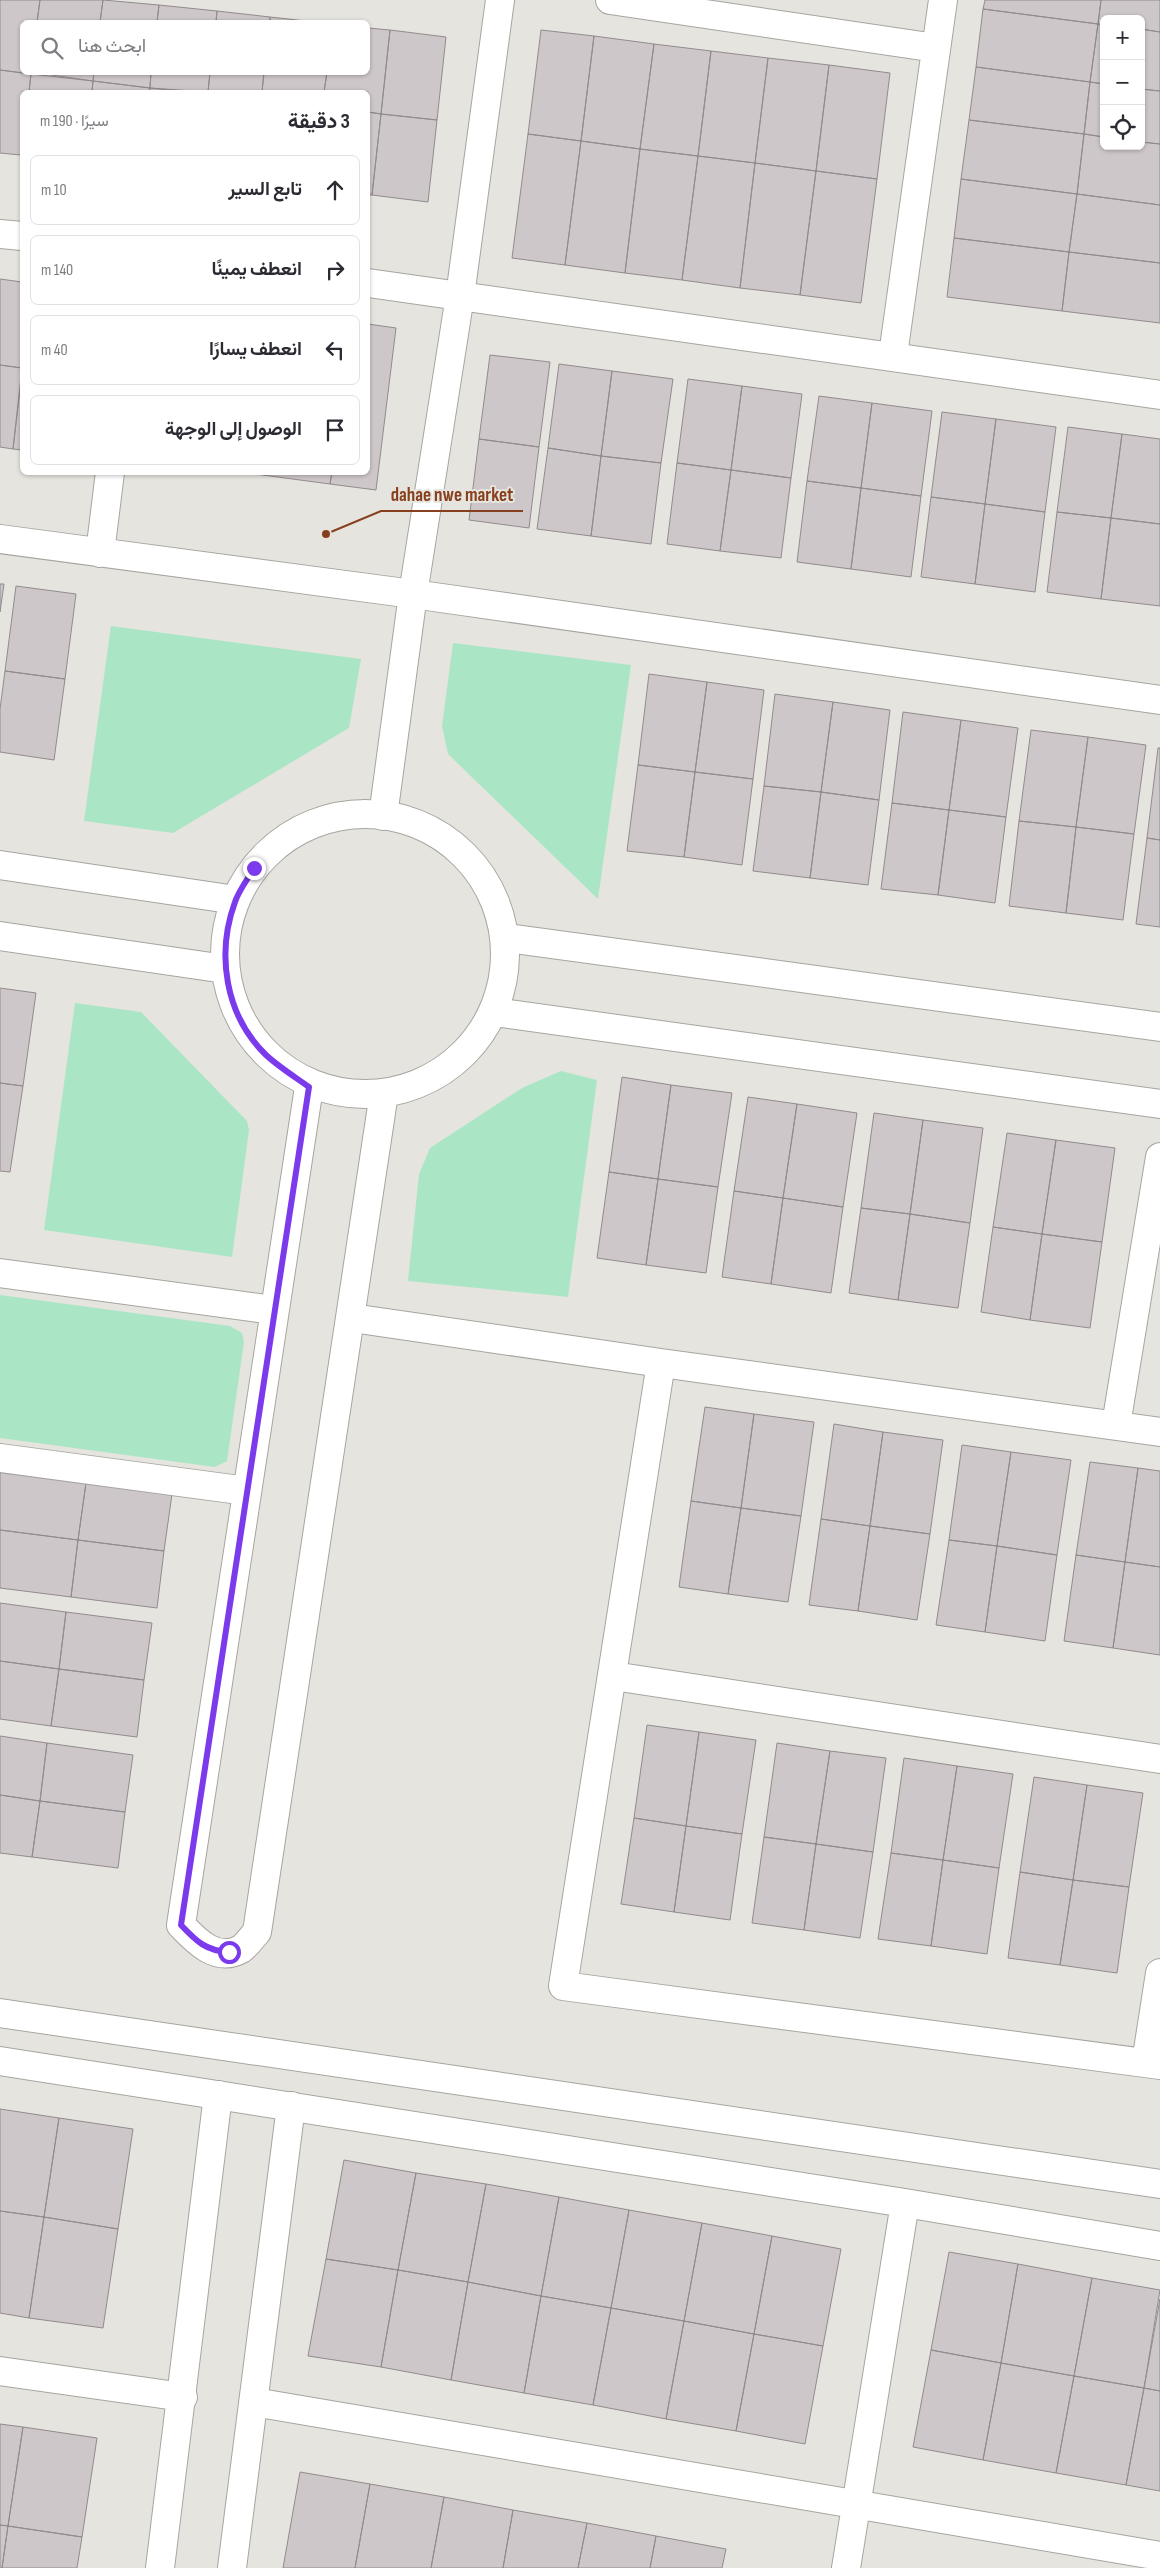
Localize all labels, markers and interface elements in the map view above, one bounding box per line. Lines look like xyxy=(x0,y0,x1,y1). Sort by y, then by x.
map controls xyxy=(1100,15,1145,150)
button: + xyxy=(1100,15,1145,60)
search box xyxy=(20,20,370,75)
icon: search xyxy=(38,34,66,62)
text: ابحث هنا xyxy=(78,35,146,58)
button: − xyxy=(1100,60,1145,105)
button: locate xyxy=(1100,105,1145,150)
text: 3 دقيقة xyxy=(288,109,350,134)
text: سيرًا · 190 m xyxy=(40,112,109,131)
icon: ahead xyxy=(321,176,349,204)
text: تابع السير xyxy=(228,178,302,201)
text: 10 m xyxy=(41,181,67,200)
icon: right xyxy=(321,256,349,284)
text: انعطف يمينًا xyxy=(211,258,302,281)
text: 140 m xyxy=(41,261,73,280)
icon: left xyxy=(321,336,349,364)
text: انعطف يسارًا xyxy=(209,338,302,361)
text: 40 m xyxy=(41,341,68,360)
icon: arrive xyxy=(321,416,349,444)
text: الوصول إلى الوجهة xyxy=(165,418,302,441)
callout: dahae nwe market xyxy=(381,477,523,511)
text: dahae nwe market xyxy=(391,484,513,507)
route end xyxy=(243,857,266,880)
route start xyxy=(218,1941,241,1964)

